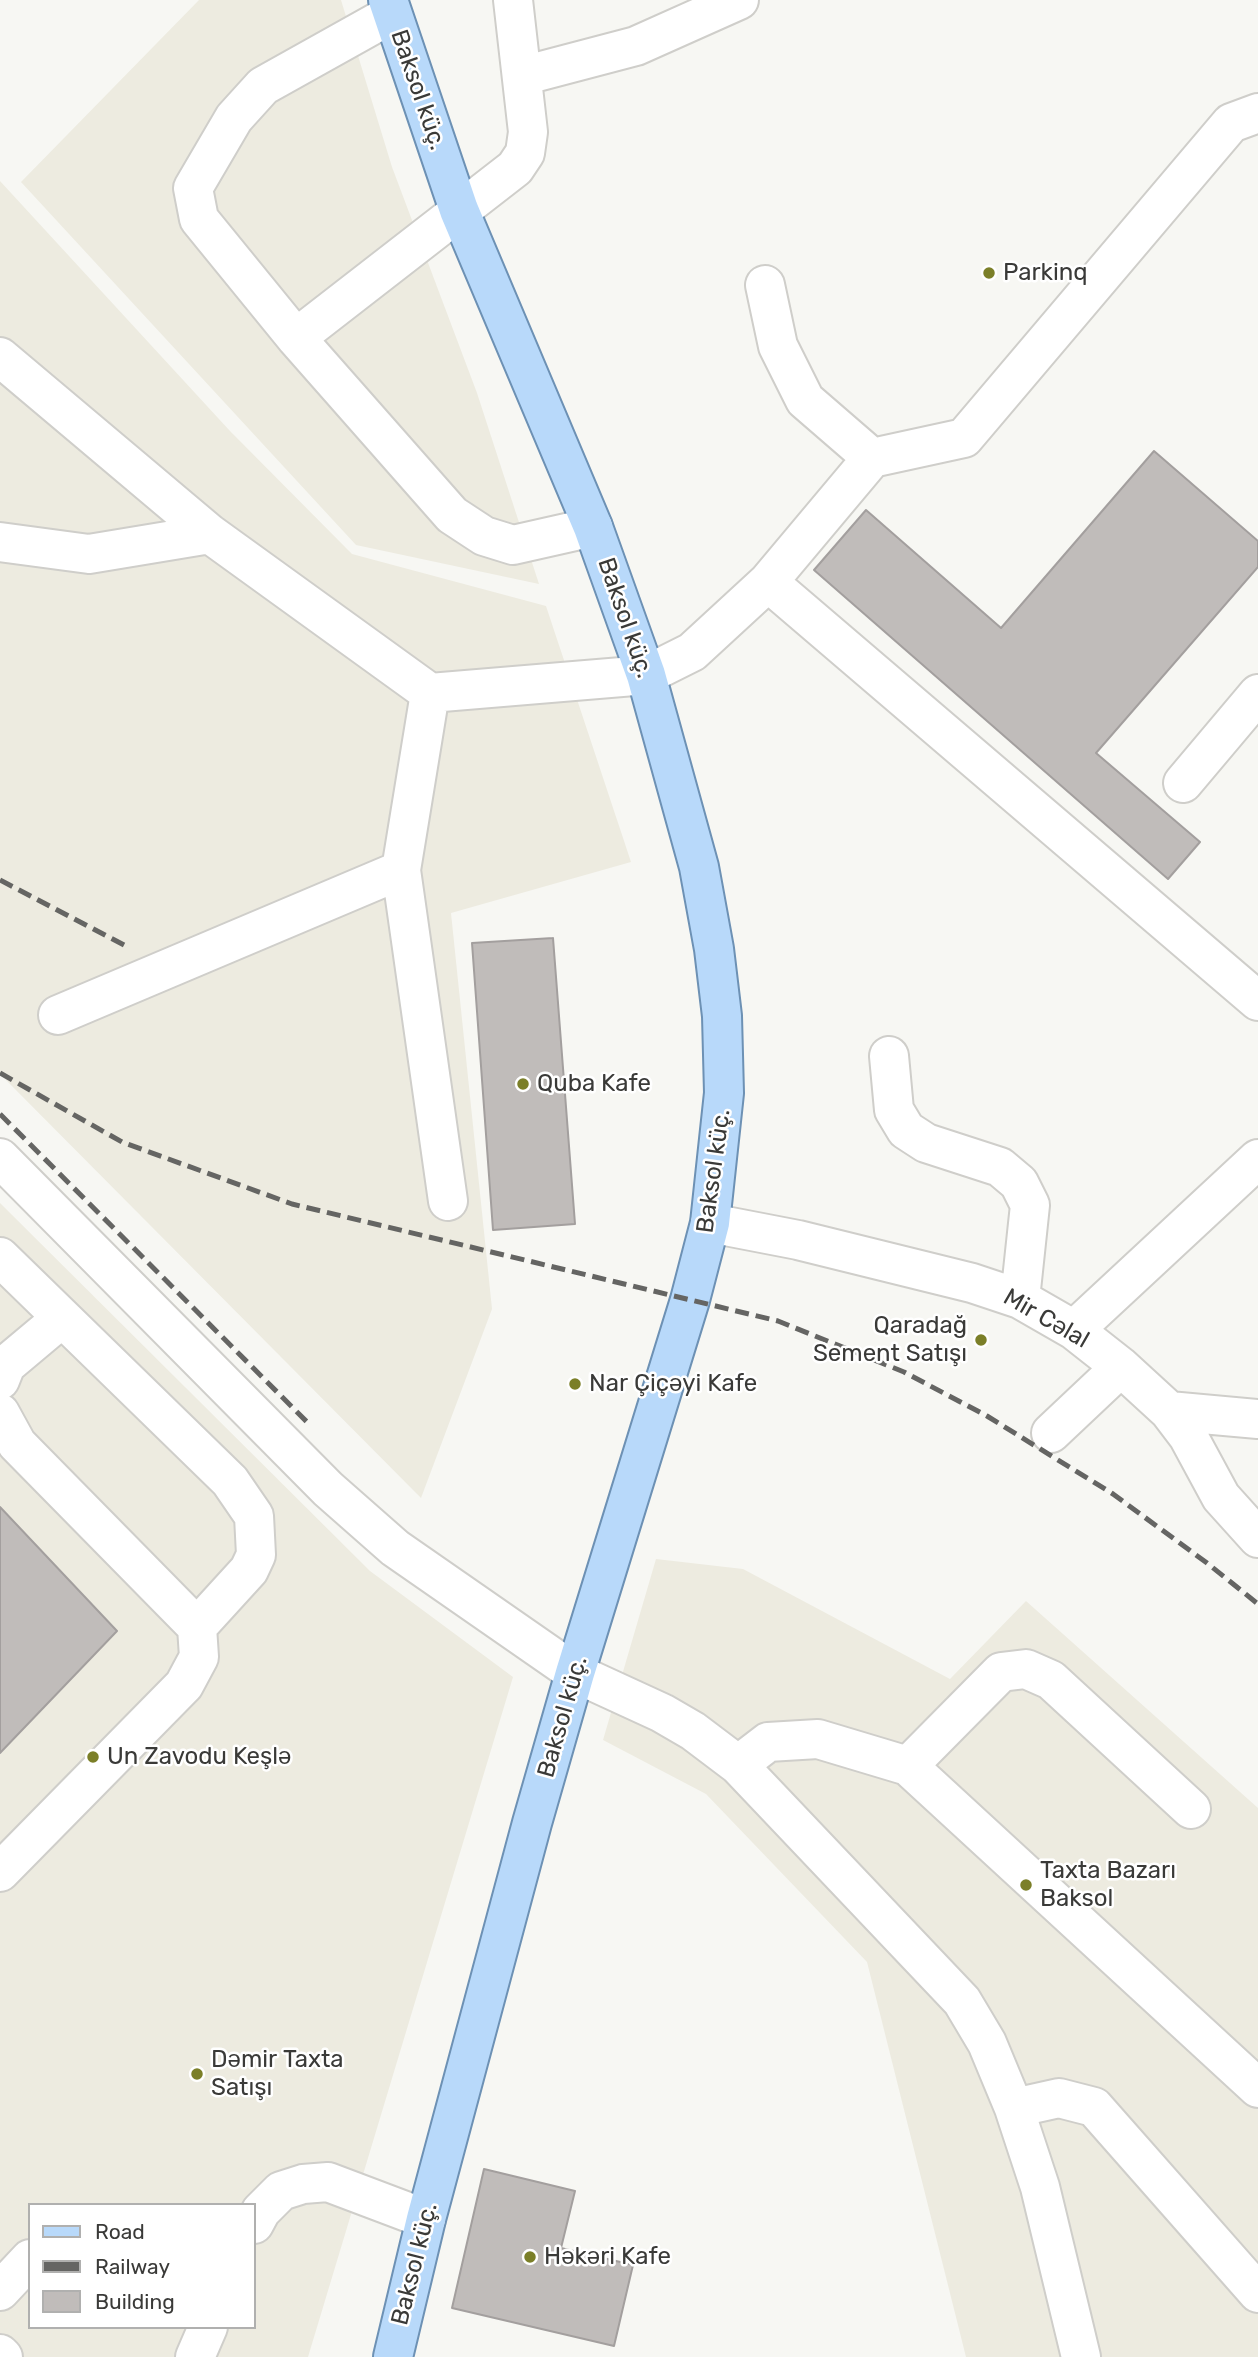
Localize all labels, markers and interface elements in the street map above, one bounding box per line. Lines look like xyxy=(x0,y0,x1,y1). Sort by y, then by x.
street label: Baksol küç. xyxy=(384,26,452,154)
place label: Parkinq xyxy=(1003,259,1088,287)
marker: Parkinq xyxy=(981,265,997,281)
street label: Baksol küç. xyxy=(591,554,659,682)
place label: Quba Kafe xyxy=(537,1070,651,1098)
marker: Quba Kafe xyxy=(515,1076,531,1092)
street label: Baksol küç. xyxy=(691,1107,737,1235)
street label: Mir Cəlal xyxy=(998,1283,1094,1355)
place label: Qaradağ Sement Satışı xyxy=(813,1312,967,1368)
marker: Qaradağ Sement Satışı xyxy=(973,1332,989,1348)
place label: Nar Çiçəyi Kafe xyxy=(589,1370,757,1398)
marker: Nar Çiçəyi Kafe xyxy=(567,1376,583,1392)
street label: Baksol küç. xyxy=(532,1653,594,1781)
place label: Un Zavodu Keşlə xyxy=(107,1743,291,1771)
marker: Un Zavodu Keşlə xyxy=(85,1749,101,1765)
place label: Taxta Bazarı Baksol xyxy=(1040,1857,1176,1913)
marker: Taxta Bazarı Baksol xyxy=(1018,1877,1034,1893)
place label: Dəmir Taxta Satışı xyxy=(211,2046,344,2102)
marker: Dəmir Taxta Satışı xyxy=(189,2066,205,2082)
street label: Baksol küç. xyxy=(386,2200,444,2328)
legend xyxy=(28,2203,256,2329)
text: Road xyxy=(95,2219,145,2244)
place label: Həkəri Kafe xyxy=(544,2243,671,2271)
marker: Həkəri Kafe xyxy=(522,2249,538,2265)
text: Railway xyxy=(95,2254,170,2279)
text: Building xyxy=(95,2289,175,2314)

